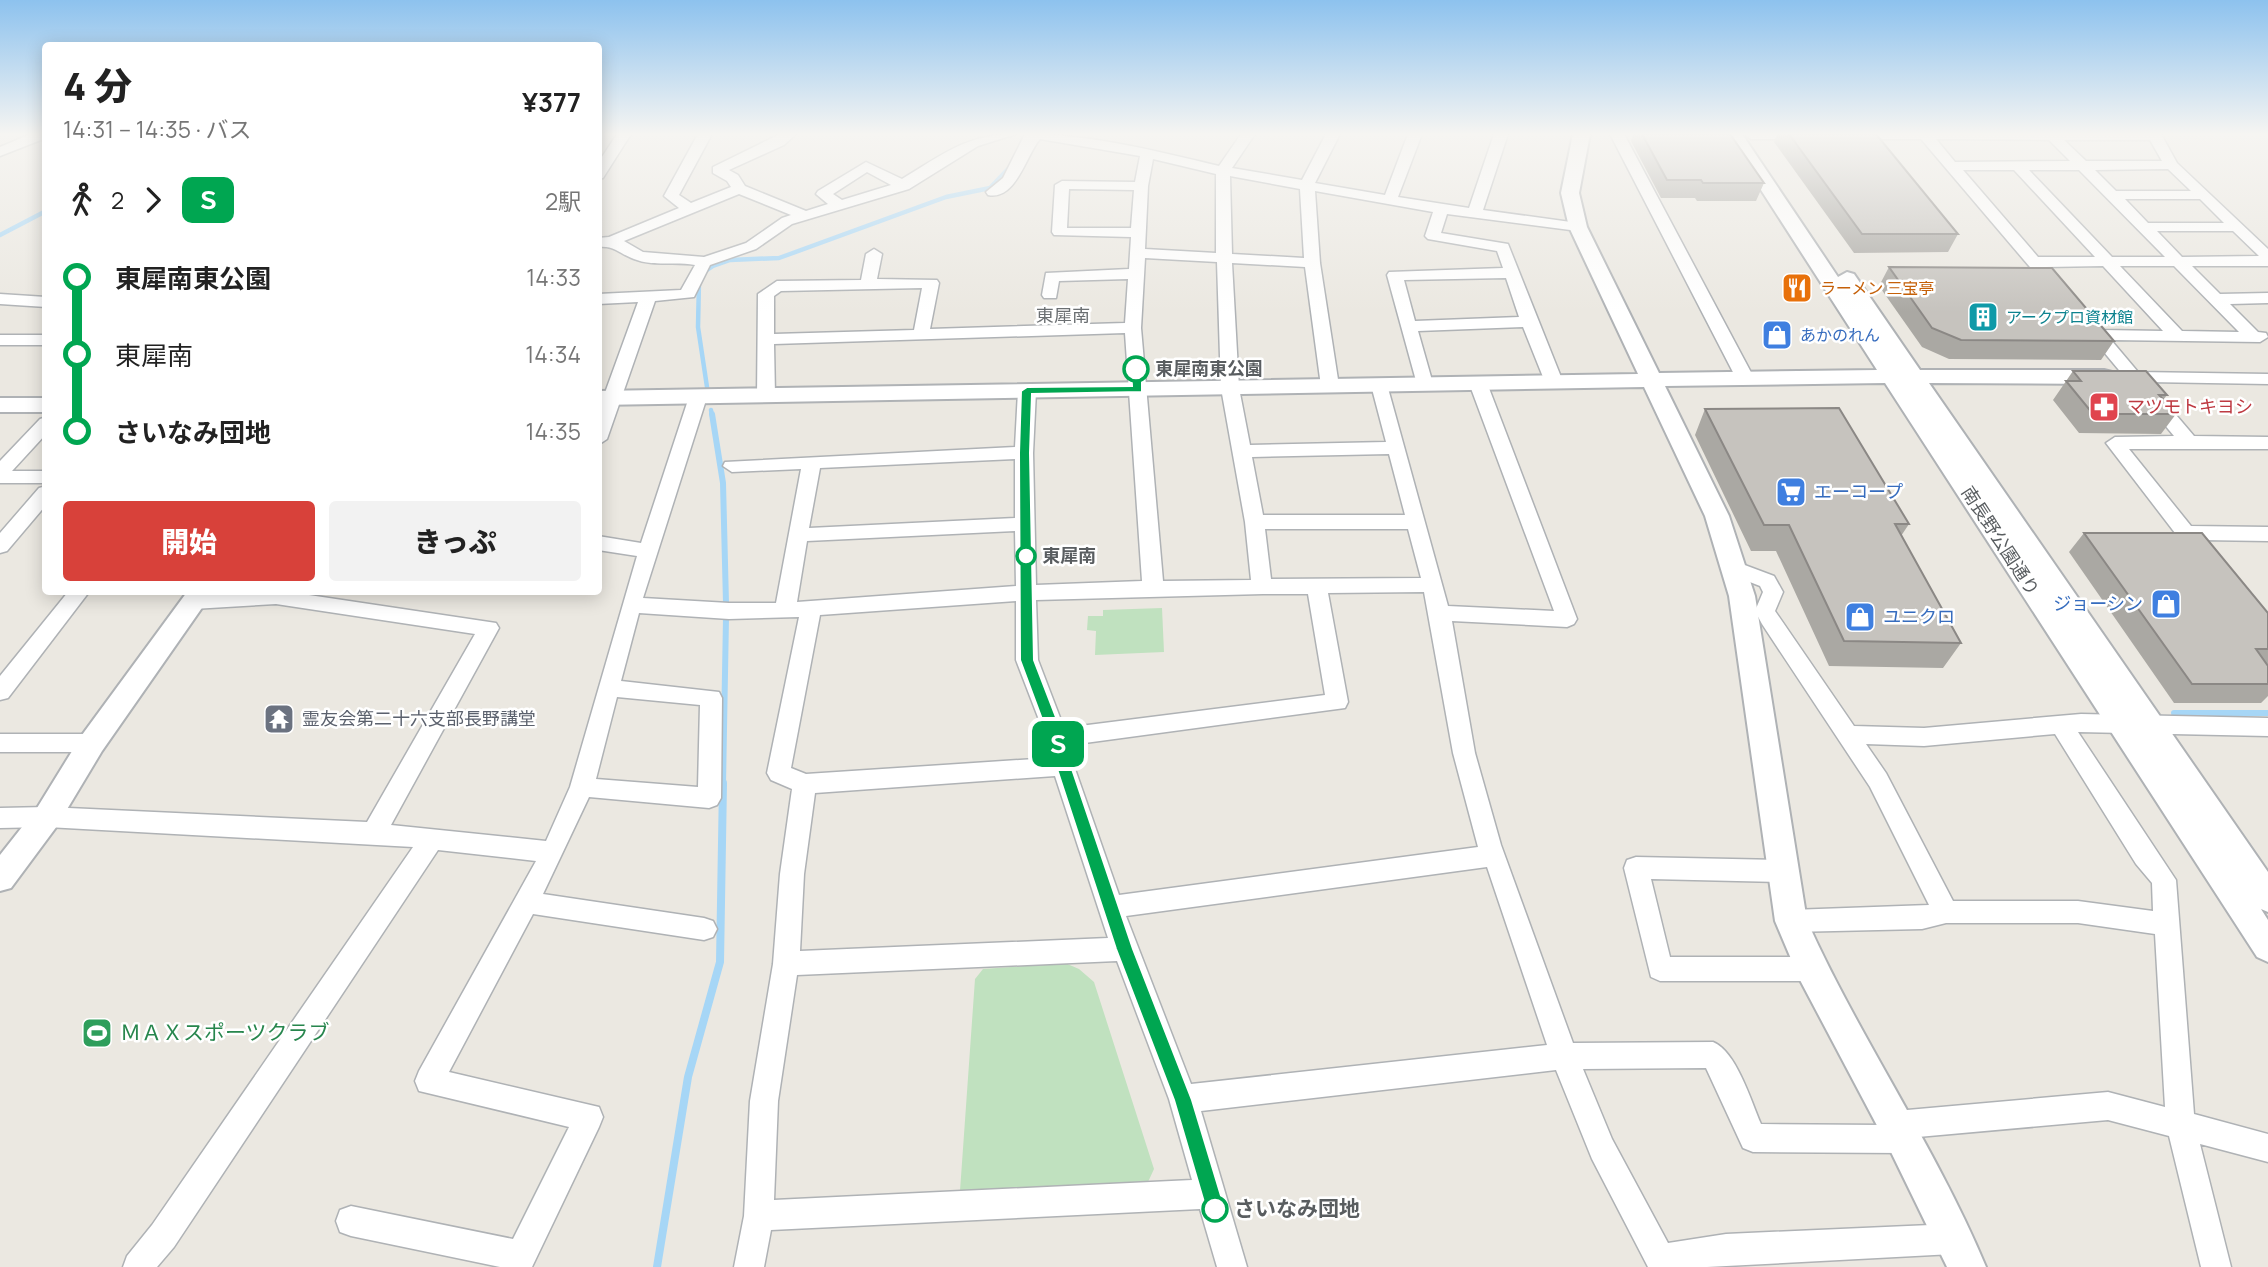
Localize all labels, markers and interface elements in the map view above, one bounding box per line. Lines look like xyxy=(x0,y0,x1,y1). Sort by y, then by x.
text: 4 分 xyxy=(63,59,132,111)
text: ¥377 xyxy=(522,84,581,120)
text: 14:31 – 14:35 · バス xyxy=(63,113,252,145)
icon: walk xyxy=(63,181,101,219)
icon: forward xyxy=(134,181,172,219)
text: Ｓ xyxy=(196,183,220,216)
text: 2 xyxy=(111,184,124,216)
text: 2駅 xyxy=(545,185,581,217)
text: 東犀南東公園 xyxy=(115,260,271,296)
text: 14:33 xyxy=(526,261,581,293)
restaurant icon: ラーメン 三宝亭 xyxy=(1780,271,1814,305)
place label: ラーメン 三宝亭 xyxy=(1820,277,1935,299)
building icon: アークプロ資材館 xyxy=(1966,300,2000,334)
district label: 東犀南 xyxy=(1036,303,1090,327)
place label: アークプロ資材館 xyxy=(2006,306,2133,328)
shop icon: あかのれん xyxy=(1760,318,1794,352)
place label: あかのれん xyxy=(1800,324,1880,346)
text: 東犀南 xyxy=(115,337,193,373)
text: 14:34 xyxy=(525,338,581,370)
marker: 東犀南東公園 xyxy=(1123,356,1149,382)
place label: 東犀南東公園 xyxy=(1155,356,1263,380)
pharmacy icon: マツモトキヨシ xyxy=(2087,390,2121,424)
place label: マツモトキヨシ xyxy=(2127,394,2253,418)
text: さいなみ団地 xyxy=(115,414,271,450)
text: 14:35 xyxy=(526,415,581,447)
supermarket icon: エーコープ xyxy=(1774,475,1808,509)
place label: エーコープ xyxy=(1814,479,1903,503)
street label: 南長野公園通り xyxy=(1956,481,2045,600)
button: 開始 xyxy=(63,501,315,581)
button: きっぷ xyxy=(329,501,581,581)
place label: 東犀南 xyxy=(1042,543,1096,567)
marker: 東犀南 xyxy=(1016,546,1036,566)
shop icon: ジョーシン xyxy=(2149,587,2183,621)
place label: ジョーシン xyxy=(2053,591,2143,615)
shop icon: ユニクロ xyxy=(1843,600,1877,634)
place label: ユニクロ xyxy=(1883,604,1955,628)
temple icon: 霊友会第二十六支部長野講堂 xyxy=(262,702,296,736)
place label: 霊友会第二十六支部長野講堂 xyxy=(302,706,536,730)
line badge: Ｓ xyxy=(1035,721,1081,767)
text: Ｓ xyxy=(1046,727,1070,760)
sports icon: ＭＡＸスポーツクラブ xyxy=(80,1016,114,1050)
place label: ＭＡＸスポーツクラブ xyxy=(120,1018,330,1046)
place label: さいなみ団地 xyxy=(1234,1194,1360,1222)
marker: さいなみ団地 xyxy=(1202,1196,1228,1222)

